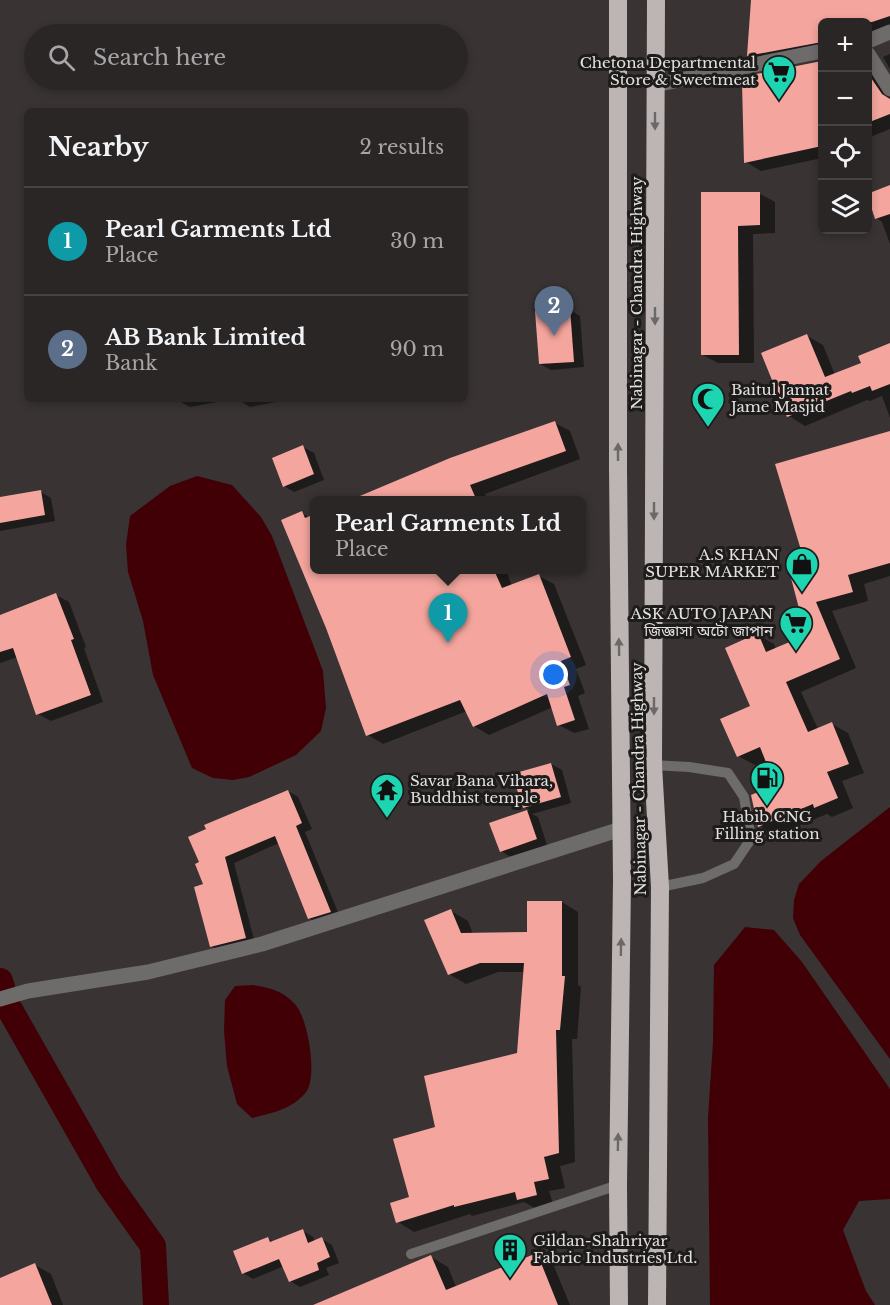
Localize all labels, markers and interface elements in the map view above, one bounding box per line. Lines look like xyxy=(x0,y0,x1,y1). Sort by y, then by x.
map controls xyxy=(818,18,872,234)
button: + xyxy=(818,18,872,72)
search box xyxy=(24,24,468,90)
icon: search xyxy=(45,41,78,74)
text: Search here xyxy=(93,44,226,71)
place label: Chetona Departmental Store & Sweetmeat xyxy=(580,53,756,89)
supermarket icon: Chetona Departmental Store & Sweetmeat xyxy=(761,54,797,101)
button: − xyxy=(818,72,872,126)
one-way arrow xyxy=(650,112,660,131)
button: locate xyxy=(818,126,872,180)
text: Nearby xyxy=(48,131,149,163)
text: 2 results xyxy=(360,135,444,159)
street label: Nabinagar - Chandra Highway xyxy=(627,176,646,410)
button: layers xyxy=(818,180,872,234)
text: Pearl Garments Ltd xyxy=(105,216,331,243)
text: 1 xyxy=(63,229,72,253)
text: 30 m xyxy=(390,229,444,253)
text: Place xyxy=(105,243,159,267)
pin: 2 xyxy=(534,286,574,336)
one-way arrow xyxy=(650,307,660,326)
text: AB Bank Limited xyxy=(105,324,306,351)
text: 2 xyxy=(61,337,74,361)
text: 90 m xyxy=(390,337,444,361)
text: Bank xyxy=(105,351,158,375)
place label: Baitul Jannat Jame Masjid xyxy=(729,380,830,416)
mosque icon: Baitul Jannat Jame Masjid xyxy=(690,381,726,428)
one-way arrow xyxy=(613,442,623,461)
popup xyxy=(310,496,586,574)
one-way arrow xyxy=(649,502,659,521)
text: Pearl Garments Ltd xyxy=(335,510,561,537)
text: Place xyxy=(335,537,388,561)
place label: A.S KHAN SUPER MARKET xyxy=(645,545,779,581)
shop icon: A.S KHAN SUPER MARKET xyxy=(784,546,820,593)
pin: 1 xyxy=(428,594,468,643)
place label: ASK AUTO JAPAN জিজ্ঞাসা অটো জাপান xyxy=(630,604,774,640)
supermarket icon: ASK AUTO JAPAN জিজ্ঞাসা অটো জাপান xyxy=(778,605,814,652)
one-way arrow xyxy=(614,637,624,656)
your location xyxy=(539,660,568,689)
street label: Nabinagar - Chandra Highway xyxy=(627,662,650,896)
one-way arrow xyxy=(649,697,659,716)
fuel station icon: Habib CNG Filling station xyxy=(749,760,785,807)
place label: Savar Bana Vihara, Buddhist temple xyxy=(410,771,553,807)
temple icon: Savar Bana Vihara, Buddhist temple xyxy=(369,772,405,819)
place label: Habib CNG Filling station xyxy=(714,807,820,843)
one-way arrow xyxy=(616,937,626,956)
one-way arrow xyxy=(613,1132,623,1151)
place label: Gildan-Shahriyar Fabric Industries Ltd. xyxy=(533,1231,697,1267)
building icon: Gildan-Shahriyar Fabric Industries Ltd. xyxy=(492,1232,528,1279)

